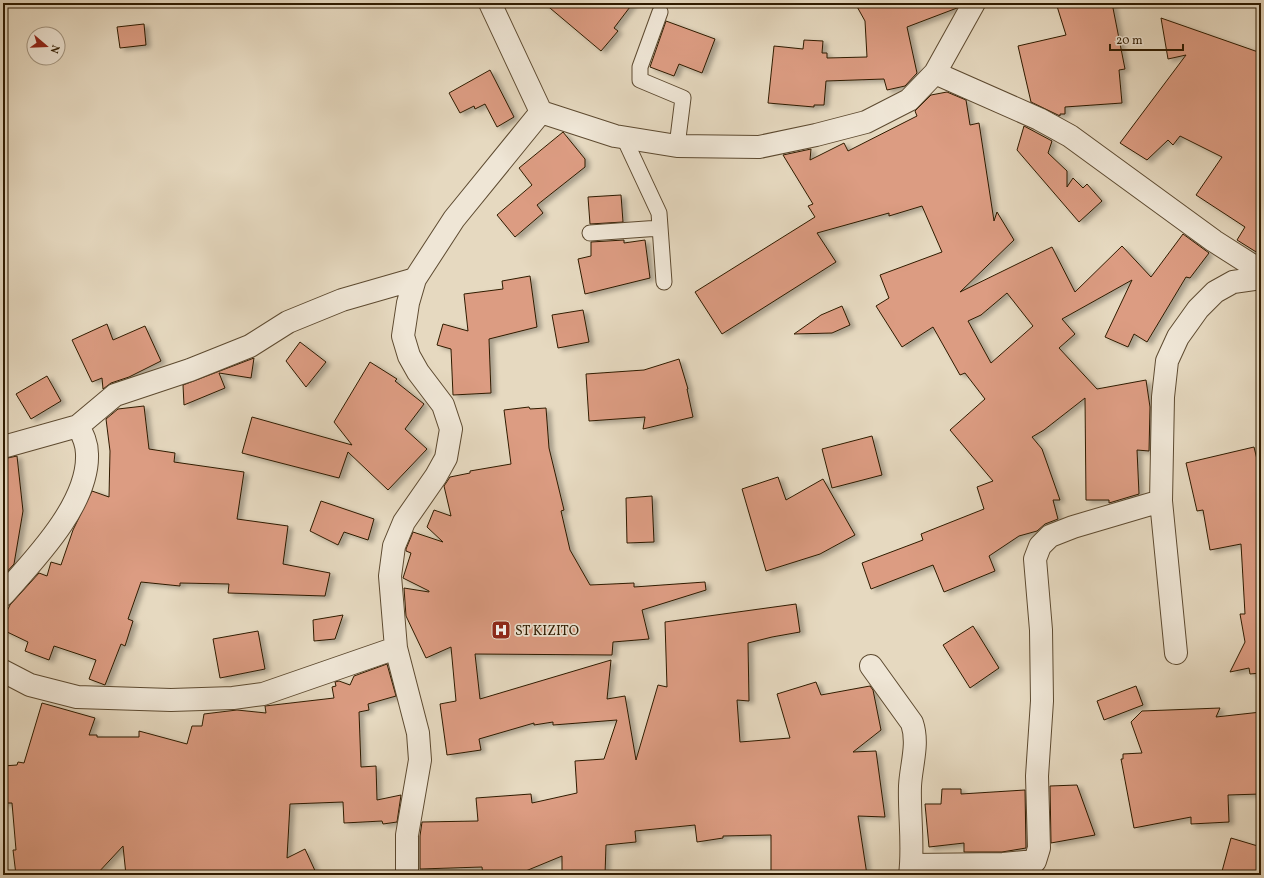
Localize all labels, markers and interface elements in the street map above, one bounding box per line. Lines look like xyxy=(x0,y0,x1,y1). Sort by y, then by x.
north arrow xyxy=(26,26,66,66)
scale bar xyxy=(1110,26,1183,52)
text: 20 m xyxy=(1116,33,1143,49)
text: N xyxy=(46,43,62,55)
hospital icon: ST KIZITO xyxy=(490,619,512,641)
place label: ST KIZITO xyxy=(515,622,579,641)

